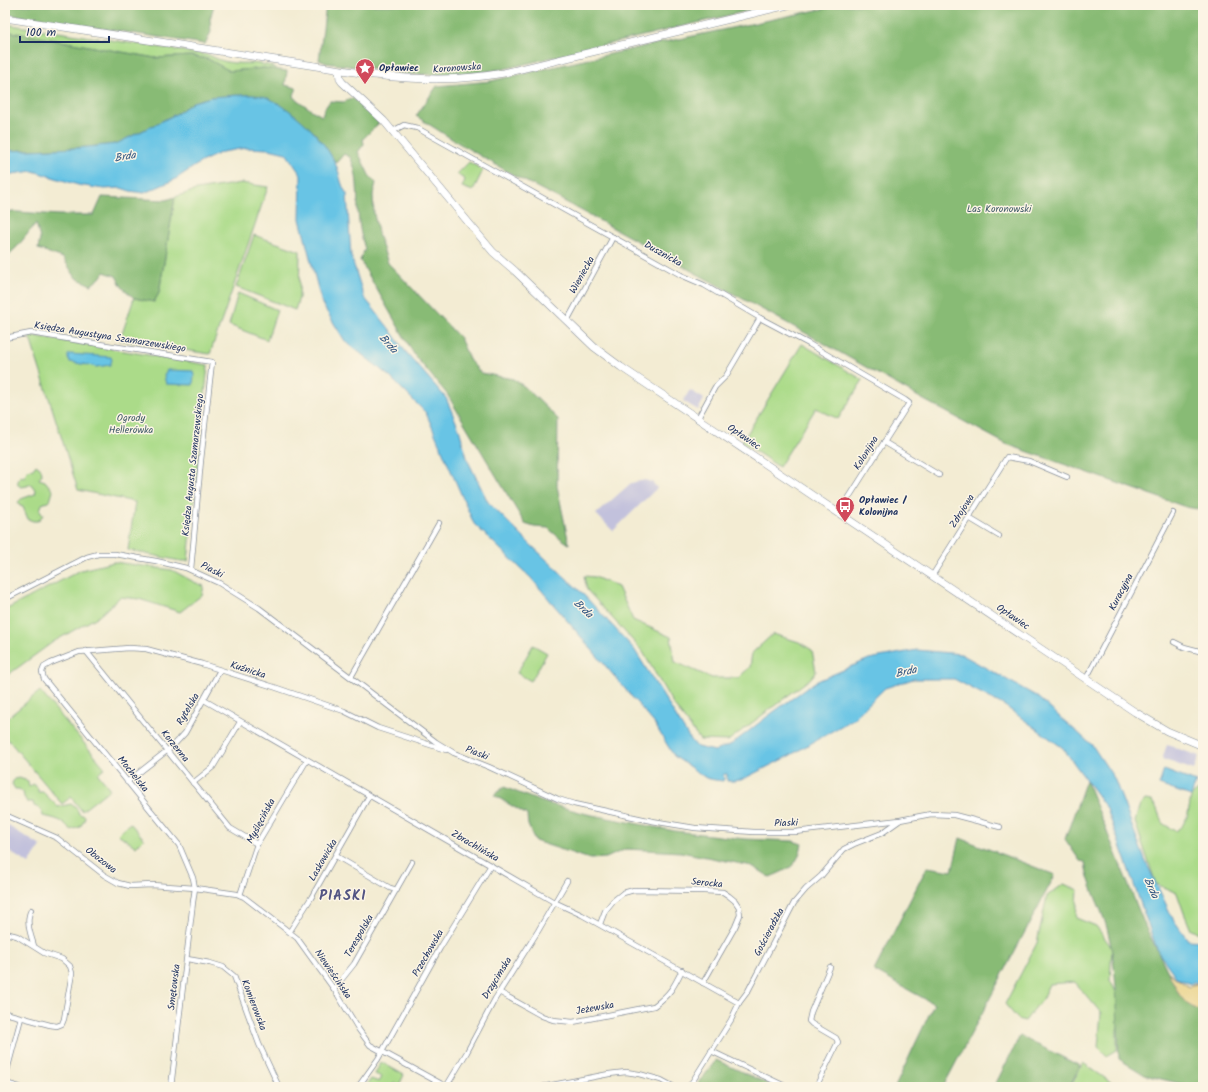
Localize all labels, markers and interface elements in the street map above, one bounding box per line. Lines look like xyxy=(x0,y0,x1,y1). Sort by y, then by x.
scale bar xyxy=(20,18,109,44)
text: 100 m xyxy=(26,23,57,42)
place icon: Opławiec xyxy=(354,57,376,85)
street label: Koronowska xyxy=(432,58,482,78)
place label: Opławiec xyxy=(379,60,419,76)
water label: Brda xyxy=(113,146,138,168)
park label: Las Koronowski xyxy=(967,201,1032,217)
street label: Dusznicka xyxy=(641,237,685,271)
street label: Wieniecka xyxy=(565,253,599,297)
street label: Księdza Augustyna Szamarzewskiego xyxy=(33,317,187,357)
water label: Brda xyxy=(374,330,402,359)
street label: Księdza Augusta Szamarzewskiego xyxy=(178,392,208,537)
park label: Ogrody Hellerówka xyxy=(109,410,154,438)
street label: Opławiec xyxy=(724,420,764,454)
street label: Kolonijna xyxy=(849,433,883,473)
street label: Zdrojowa xyxy=(945,491,979,531)
place label: Opławiec / Kolonijna xyxy=(859,492,908,520)
bus stop icon: Opławiec / Kolonijna xyxy=(834,495,856,523)
street label: Piaski xyxy=(198,557,227,583)
street label: Kuracyjna xyxy=(1104,570,1138,614)
water label: Brda xyxy=(569,595,598,623)
street label: Opławiec xyxy=(993,600,1033,634)
street label: Kuźnicka xyxy=(228,657,268,683)
water label: Brda xyxy=(894,661,919,683)
street label: Rytelska xyxy=(172,690,204,728)
street label: Korzenna xyxy=(157,726,193,766)
street label: Piaski xyxy=(463,741,492,765)
street label: Mochelska xyxy=(113,752,153,796)
street label: Myślęcińska xyxy=(242,795,280,847)
street label: Piaski xyxy=(774,815,799,831)
street label: Zbrachlińska xyxy=(448,826,502,866)
street label: Laskowicka xyxy=(304,836,342,884)
street label: Obozowa xyxy=(82,843,120,878)
street label: Serocka xyxy=(691,874,724,892)
water label: Brda xyxy=(1139,875,1164,902)
district label: PIASKI xyxy=(319,885,367,907)
street label: Gościeradzka xyxy=(749,905,789,959)
street label: Terespolska xyxy=(340,911,378,960)
street label: Przechowska xyxy=(408,926,448,980)
street label: Niewieścińska xyxy=(310,946,356,1002)
street label: Drzycimska xyxy=(478,953,516,1002)
street label: Smętowska xyxy=(163,963,185,1011)
street label: Komierowska xyxy=(237,977,271,1033)
street label: Jeżewska xyxy=(575,997,616,1019)

